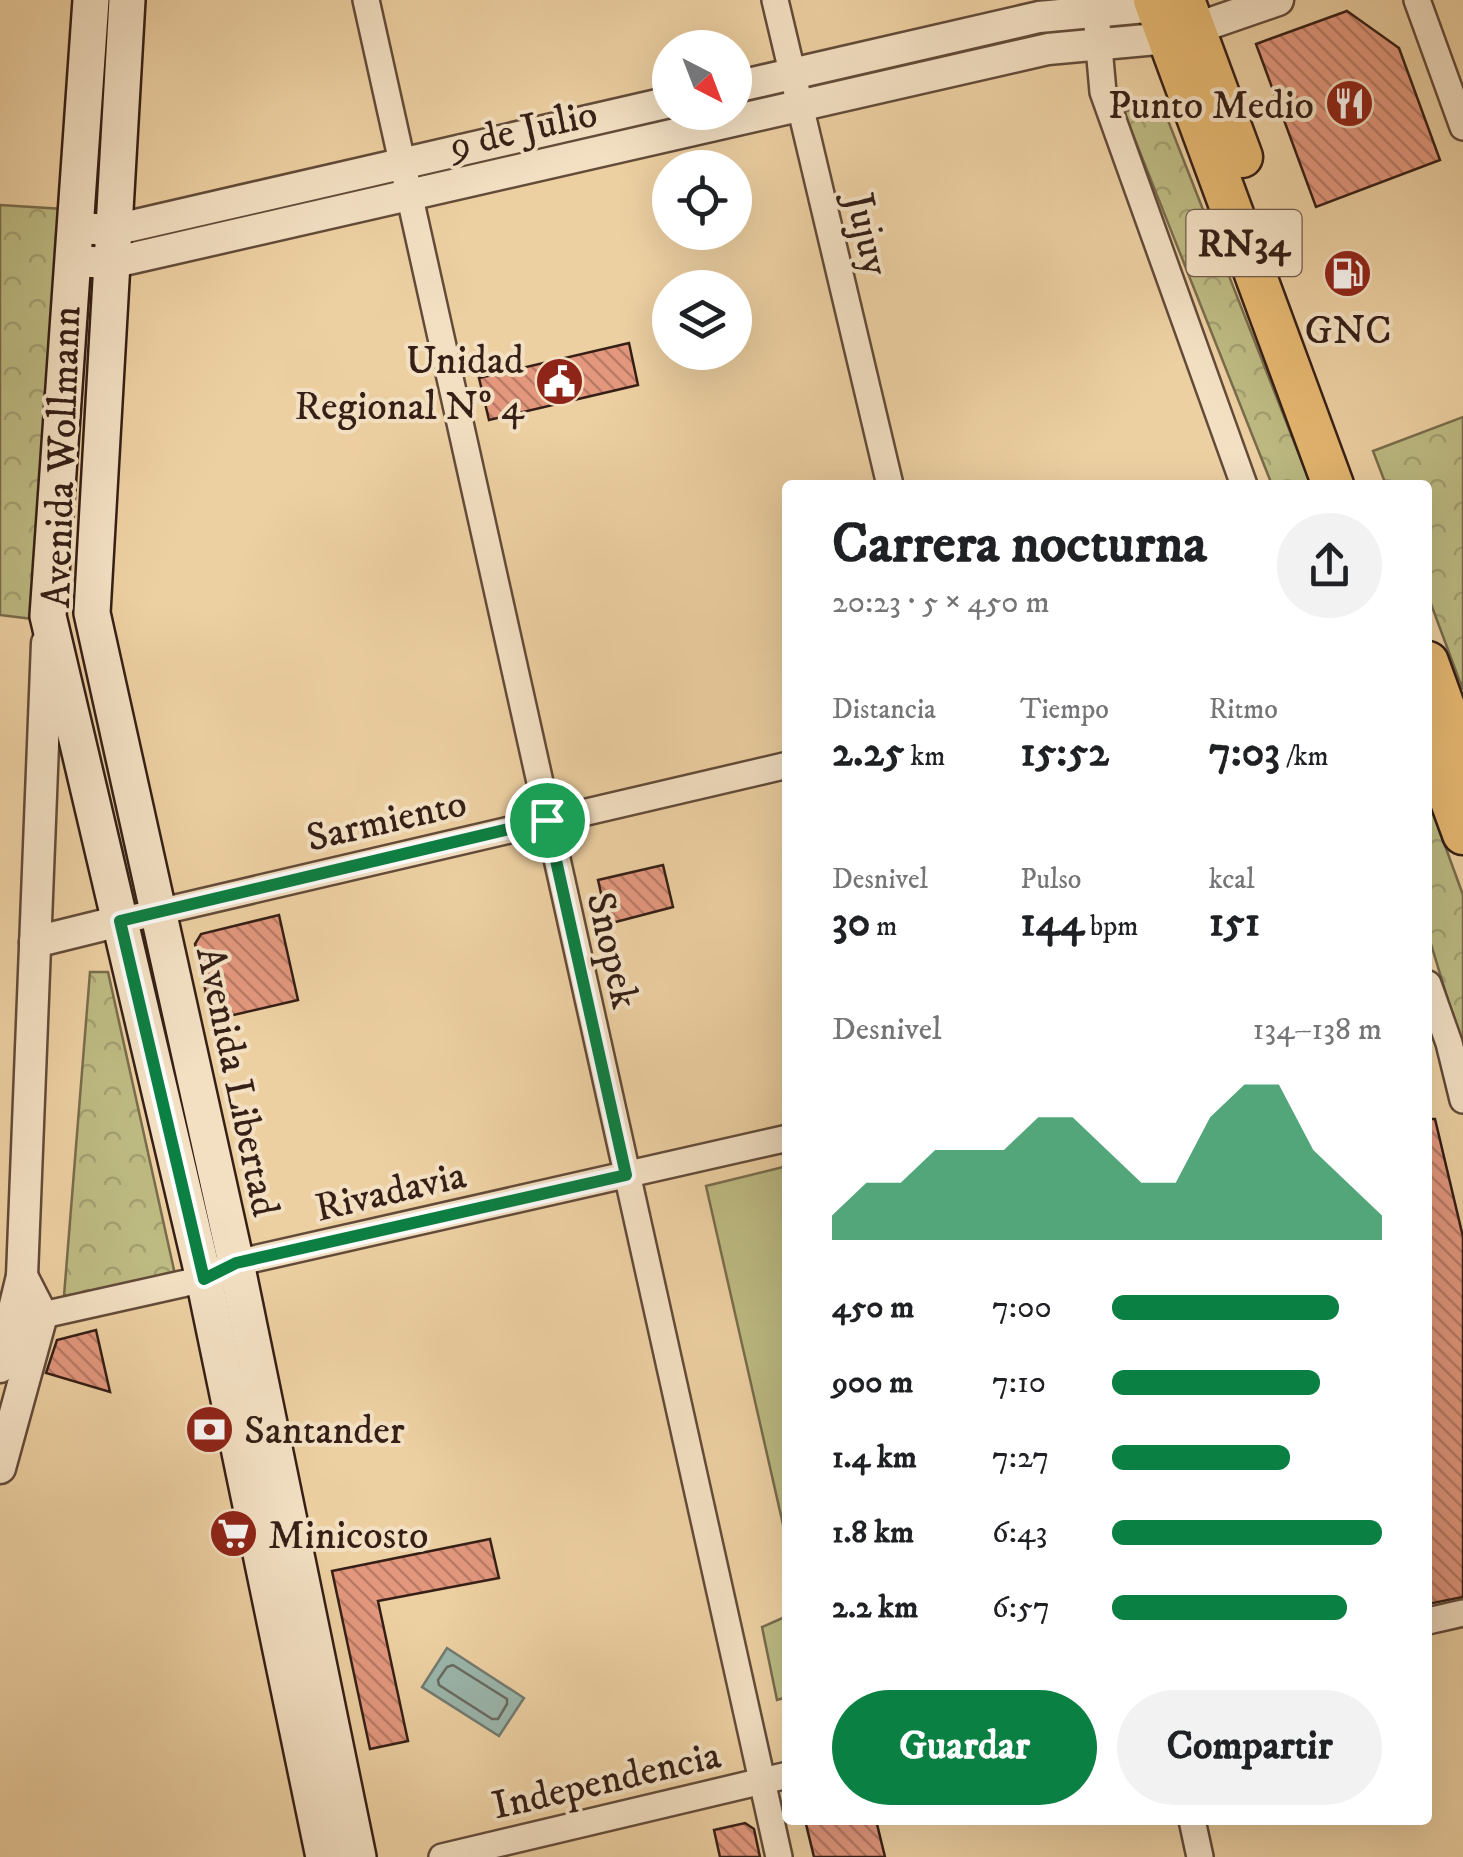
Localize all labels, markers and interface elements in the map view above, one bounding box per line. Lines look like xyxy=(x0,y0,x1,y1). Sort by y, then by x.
north arrow xyxy=(652,30,752,130)
map controls xyxy=(652,30,752,370)
restaurant icon: Punto Medio xyxy=(1323,78,1375,130)
place label: Punto Medio xyxy=(1108,82,1314,132)
street label: 9 de Julio xyxy=(443,90,602,173)
button: locate xyxy=(652,150,752,250)
street label: Jujuy xyxy=(832,185,900,281)
road number: RN34 xyxy=(1186,210,1302,276)
fuel station icon: GNC xyxy=(1322,248,1374,300)
button: layers xyxy=(652,270,752,370)
street label: Avenida Wollmann xyxy=(33,305,93,609)
place label: GNC xyxy=(1304,307,1392,357)
place label: Unidad Regional Nº 4 xyxy=(295,337,525,433)
public building icon: Unidad Regional Nº 4 xyxy=(533,356,585,408)
text: Carrera nocturna xyxy=(832,511,1207,580)
button: share xyxy=(1277,513,1382,618)
text: 20:23 · 5 × 450 m xyxy=(832,583,1049,623)
text: Distancia xyxy=(832,692,936,727)
text: Tiempo xyxy=(1020,692,1109,727)
text: Ritmo xyxy=(1209,692,1278,727)
text: 2.25 xyxy=(832,727,904,779)
text: 15:52 xyxy=(1020,727,1109,779)
text: 7:03 xyxy=(1209,727,1280,779)
text: km xyxy=(904,739,945,774)
text: /km xyxy=(1280,739,1329,774)
pin xyxy=(505,778,590,863)
street label: Sarmiento xyxy=(302,779,472,865)
icon: arrive xyxy=(520,793,575,848)
text: Desnivel xyxy=(832,862,928,897)
text: Pulso xyxy=(1020,862,1081,897)
text: kcal xyxy=(1209,862,1255,897)
street label: Snopek xyxy=(573,888,649,1014)
text: 30 xyxy=(832,897,870,949)
text: 144 xyxy=(1020,897,1084,949)
text: 151 xyxy=(1209,897,1260,949)
text: m xyxy=(870,909,897,944)
text: bpm xyxy=(1084,909,1138,944)
street label: Avenida Libertad xyxy=(183,942,289,1221)
text: Desnivel xyxy=(832,1010,942,1050)
text: 134–138 m xyxy=(1252,1010,1382,1050)
street label: Rivadavia xyxy=(310,1151,471,1235)
text: 450 m xyxy=(832,1288,914,1328)
text: 7:00 xyxy=(992,1288,1052,1328)
text: 900 m xyxy=(832,1363,913,1403)
text: 7:10 xyxy=(992,1363,1046,1403)
bank icon: Santander xyxy=(183,1403,235,1455)
place label: Santander xyxy=(244,1407,405,1457)
text: 1.4 km xyxy=(832,1438,917,1478)
text: 7:27 xyxy=(992,1438,1049,1478)
supermarket icon: Minicosto xyxy=(207,1508,259,1560)
place label: Minicosto xyxy=(268,1512,428,1562)
text: 1.8 km xyxy=(832,1513,914,1553)
text: 6:43 xyxy=(992,1513,1047,1553)
text: 2.2 km xyxy=(832,1588,918,1628)
text: 6:57 xyxy=(992,1588,1050,1628)
button: Guardar xyxy=(832,1690,1097,1805)
button: Compartir xyxy=(1117,1690,1382,1805)
street label: Independencia xyxy=(488,1731,726,1832)

